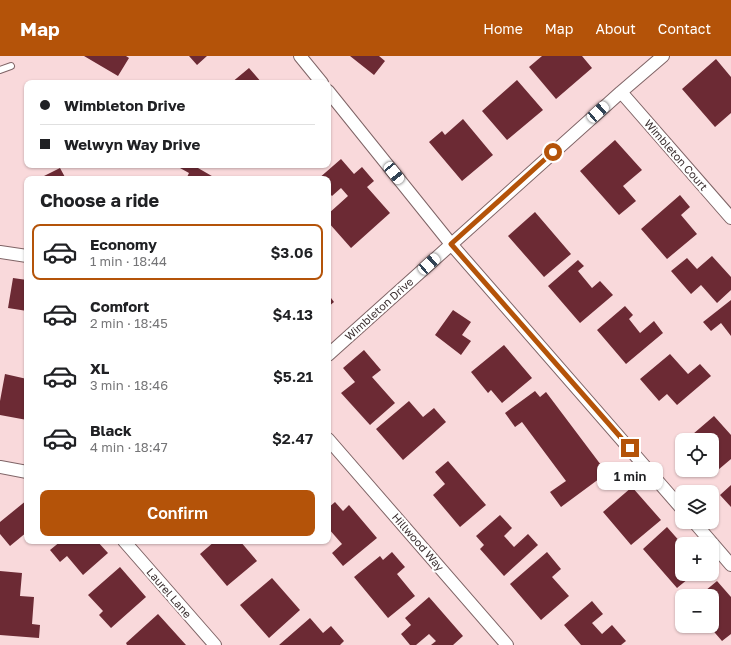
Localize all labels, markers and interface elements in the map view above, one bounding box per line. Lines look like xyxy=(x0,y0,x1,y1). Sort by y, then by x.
text: Map xyxy=(20,17,60,40)
text: Home xyxy=(483,20,523,37)
text: Map xyxy=(545,20,573,37)
text: About xyxy=(595,20,636,37)
text: Contact xyxy=(658,20,711,37)
text: Wimbleton Drive xyxy=(64,96,185,114)
car xyxy=(585,100,611,124)
street label: Wimbleton Court xyxy=(642,116,711,193)
text: Welwyn Way Drive xyxy=(64,135,200,153)
route start xyxy=(544,143,562,161)
car xyxy=(382,160,406,186)
text: Choose a ride xyxy=(40,189,159,211)
icon: car xyxy=(42,234,78,270)
text: Economy xyxy=(90,235,157,253)
text: $3.06 xyxy=(270,243,313,261)
car xyxy=(416,252,442,276)
text: 1 min · 18:44 xyxy=(90,253,167,269)
street label: Wimbleton Drive xyxy=(342,274,416,343)
icon: car xyxy=(42,296,78,332)
text: Comfort xyxy=(90,297,149,315)
text: $4.13 xyxy=(272,305,313,323)
text: 2 min · 18:45 xyxy=(90,315,168,331)
icon: car xyxy=(42,358,78,394)
text: XL xyxy=(90,359,109,377)
text: $5.21 xyxy=(273,367,313,385)
text: 3 min · 18:46 xyxy=(90,377,168,393)
icon: car xyxy=(42,420,78,456)
text: Black xyxy=(90,421,132,439)
text: $2.47 xyxy=(272,429,313,447)
map controls xyxy=(675,433,719,633)
button: locate xyxy=(675,433,719,477)
text: 4 min · 18:47 xyxy=(90,439,168,455)
route end xyxy=(621,439,639,457)
callout: 1 min xyxy=(597,462,663,490)
text: 1 min xyxy=(614,468,646,484)
button: layers xyxy=(675,485,719,529)
button: Confirm xyxy=(40,490,315,536)
street label: Hillwood Way xyxy=(390,510,447,573)
button: + xyxy=(675,537,719,581)
street label: Laurel Lane xyxy=(144,565,195,620)
button: − xyxy=(675,589,719,633)

